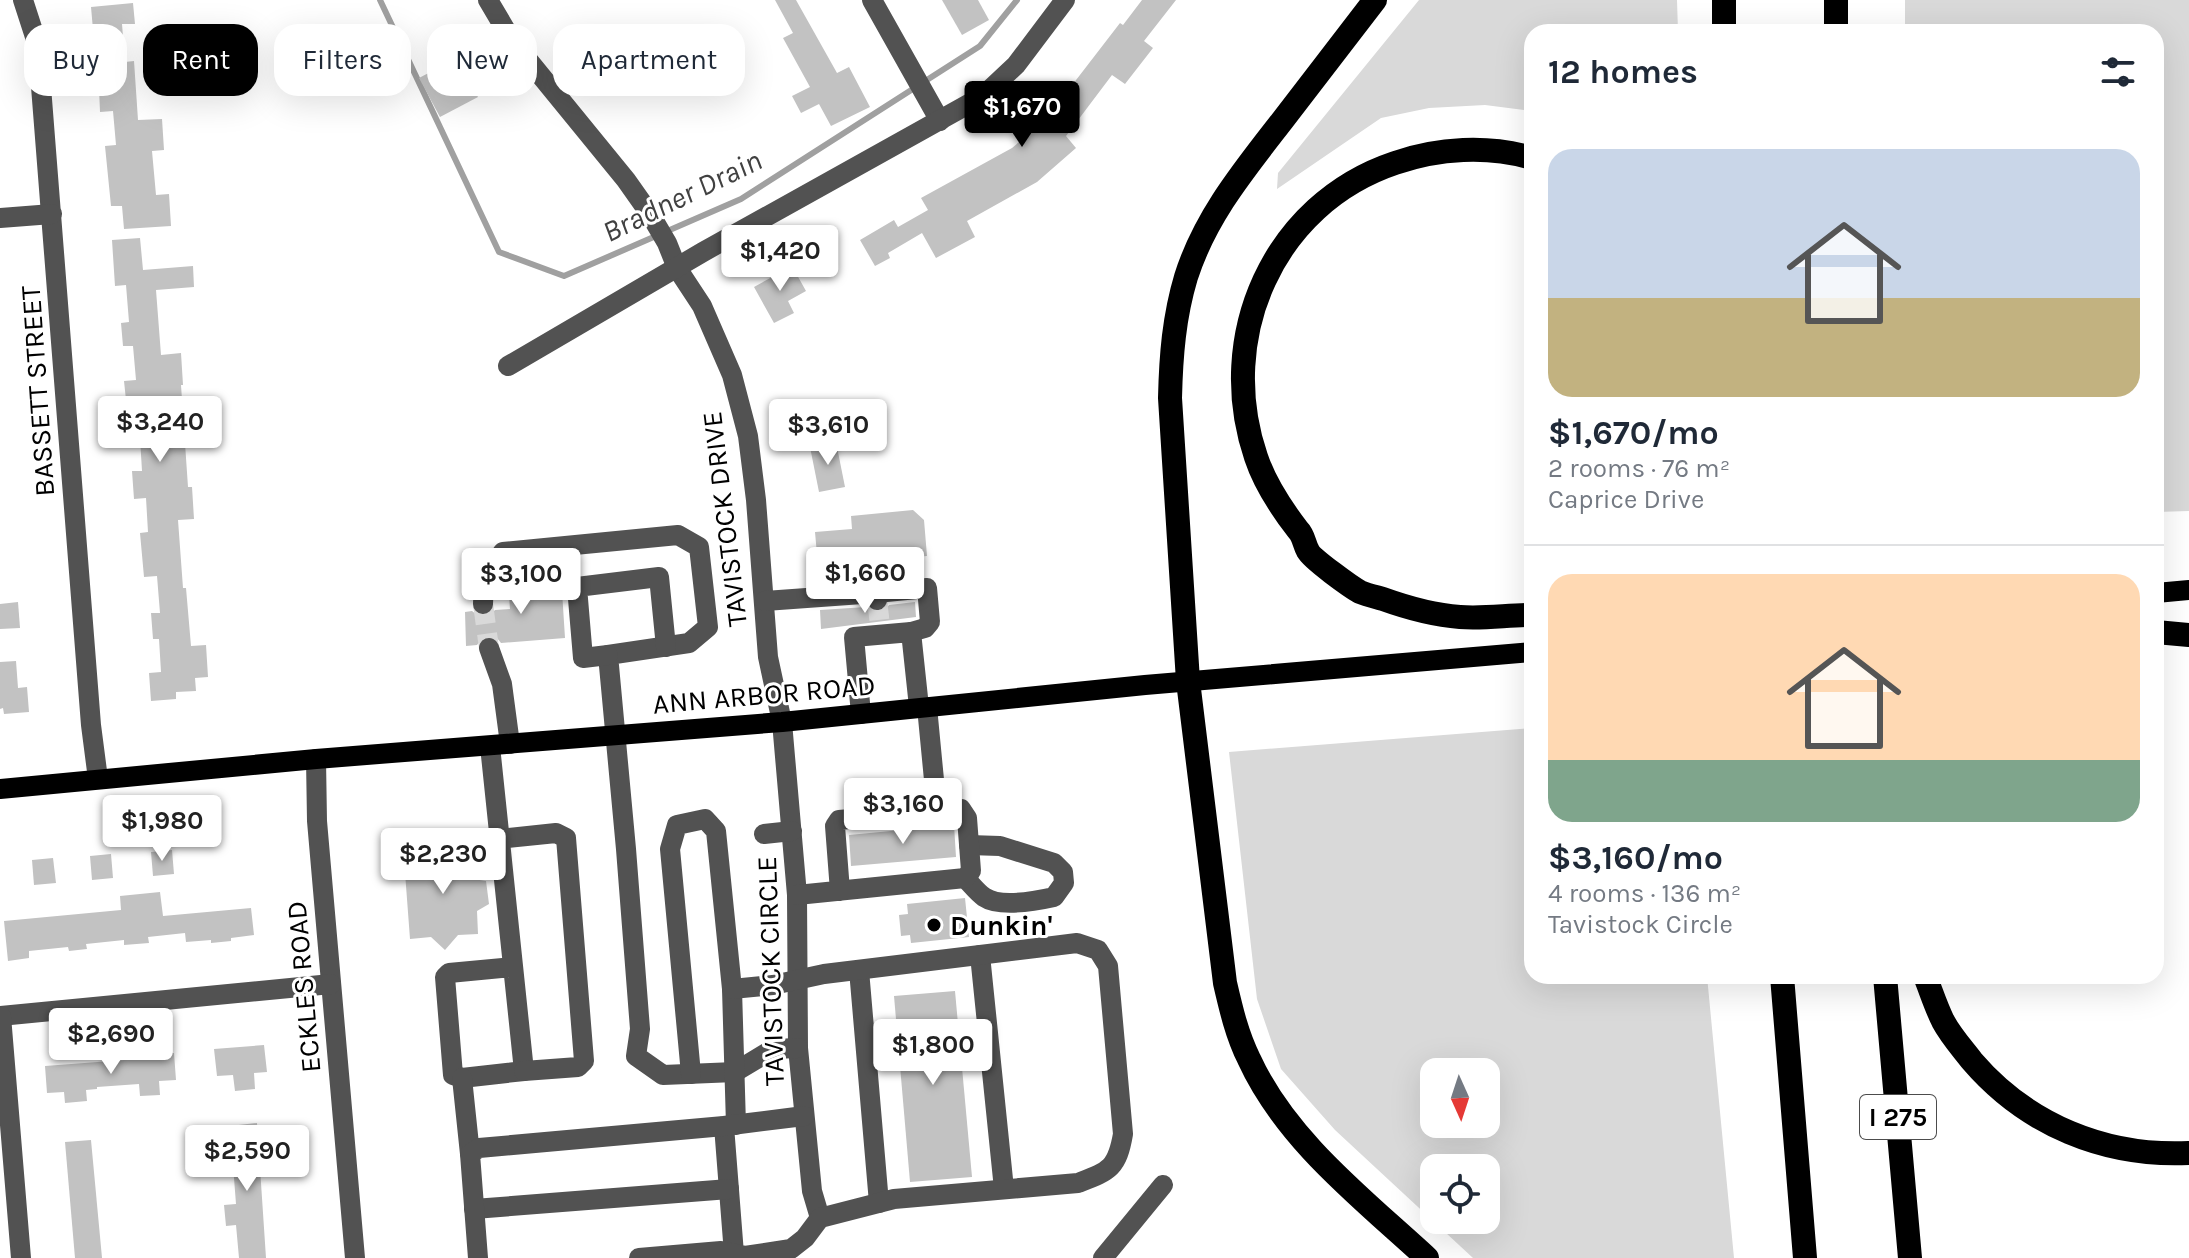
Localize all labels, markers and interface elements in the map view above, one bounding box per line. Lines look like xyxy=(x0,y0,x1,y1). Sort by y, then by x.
chip: Buy xyxy=(24,24,127,96)
chip: Rent xyxy=(143,24,258,96)
chip: Filters xyxy=(274,24,411,96)
chip: New xyxy=(427,24,537,96)
chip: Apartment xyxy=(553,24,745,96)
icon: filters xyxy=(2096,50,2140,94)
text: 12 homes xyxy=(1548,52,1698,92)
pin: $1,670 xyxy=(957,81,1087,149)
text: $1,670 xyxy=(983,91,1061,122)
water label: Bradner Drain xyxy=(596,142,768,250)
icon: home xyxy=(1772,201,1916,345)
pin: $1,420 xyxy=(715,225,845,293)
text: $1,420 xyxy=(739,235,821,266)
street label: BASSETT STREET xyxy=(14,284,61,498)
pin: $3,240 xyxy=(95,396,225,464)
pin: $3,610 xyxy=(763,399,893,467)
text: $3,240 xyxy=(116,406,204,437)
street label: TAVISTOCK DRIVE xyxy=(695,409,754,628)
text: $3,610 xyxy=(787,409,869,440)
text: $1,670/mo xyxy=(1548,413,1719,453)
text: 2 rooms · 76 m² xyxy=(1548,453,1730,484)
text: Caprice Drive xyxy=(1548,484,1704,515)
pin: $1,660 xyxy=(800,547,930,615)
pin: $3,100 xyxy=(456,548,586,616)
text: $1,660 xyxy=(824,557,906,588)
text: $3,100 xyxy=(480,558,562,589)
icon: home xyxy=(1772,626,1916,770)
street label: ANN ARBOR ROAD xyxy=(651,668,877,721)
pin: $3,160 xyxy=(838,778,968,846)
text: $3,160 xyxy=(862,788,944,819)
pin: $1,980 xyxy=(97,795,227,863)
text: $1,980 xyxy=(121,805,203,836)
pin: $2,230 xyxy=(378,828,508,896)
text: $2,230 xyxy=(399,838,487,869)
text: $3,160/mo xyxy=(1548,838,1723,878)
street label: TAVISTOCK CIRCLE xyxy=(750,856,791,1086)
text: 4 rooms · 136 m² xyxy=(1548,878,1741,909)
street label: ECKLES ROAD xyxy=(280,900,327,1074)
place label: Dunkin' xyxy=(950,909,1052,942)
text: Tavistock Circle xyxy=(1548,909,1733,940)
marker: Dunkin' xyxy=(925,916,943,934)
pin: $2,690 xyxy=(46,1008,176,1076)
text: $2,690 xyxy=(67,1018,155,1049)
pin: $1,800 xyxy=(868,1019,998,1087)
text: $1,800 xyxy=(891,1029,975,1060)
north arrow xyxy=(1420,1058,1500,1138)
map controls xyxy=(1420,1058,1500,1234)
road number: I 275 xyxy=(1860,1095,1936,1139)
pin: $2,590 xyxy=(182,1125,312,1193)
text: $2,590 xyxy=(203,1135,291,1166)
button: locate xyxy=(1420,1154,1500,1234)

